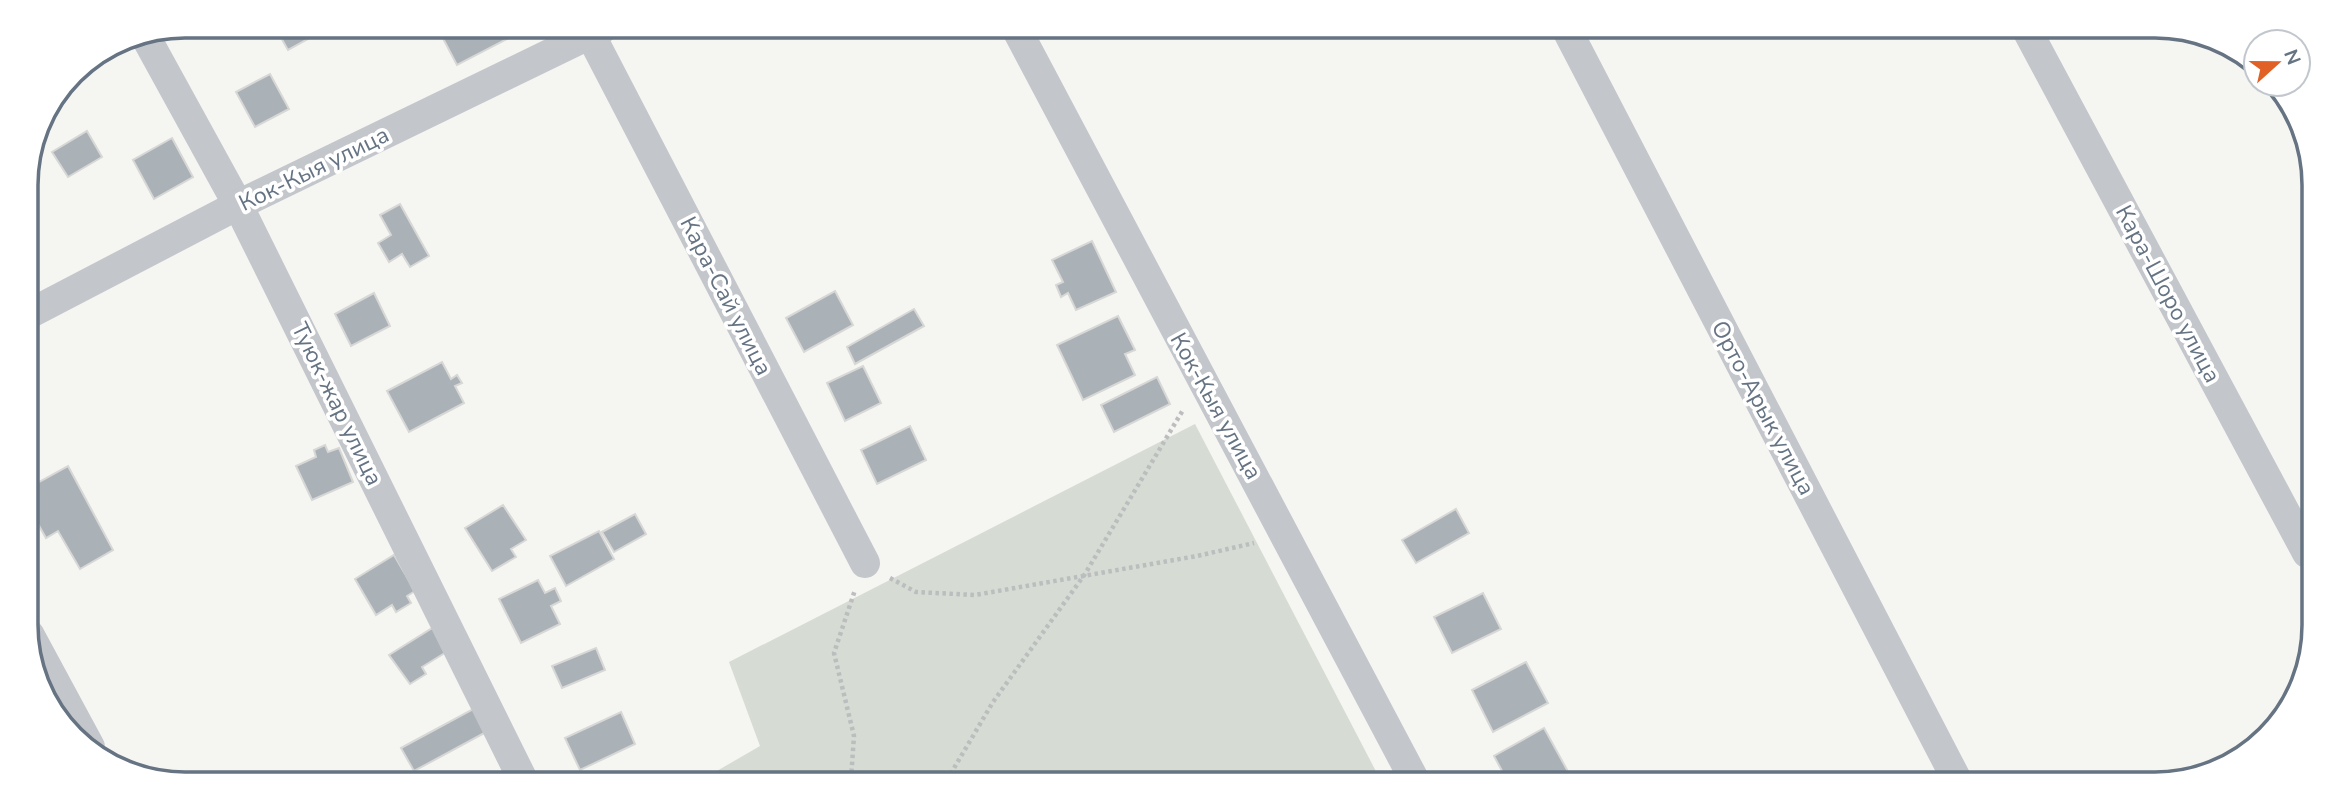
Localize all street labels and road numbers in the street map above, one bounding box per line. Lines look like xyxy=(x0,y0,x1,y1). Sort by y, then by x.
street label: Кок-Кыя улица xyxy=(234,119,394,219)
street label: Кара-Шоро улица xyxy=(2108,200,2228,388)
street label: Кара-Сай улица xyxy=(673,211,779,381)
street label: Орто-Арык улица xyxy=(1704,315,1822,501)
street label: Туюк-жар улица xyxy=(284,317,390,491)
street label: Кок-Кыя улица xyxy=(1163,327,1269,485)

